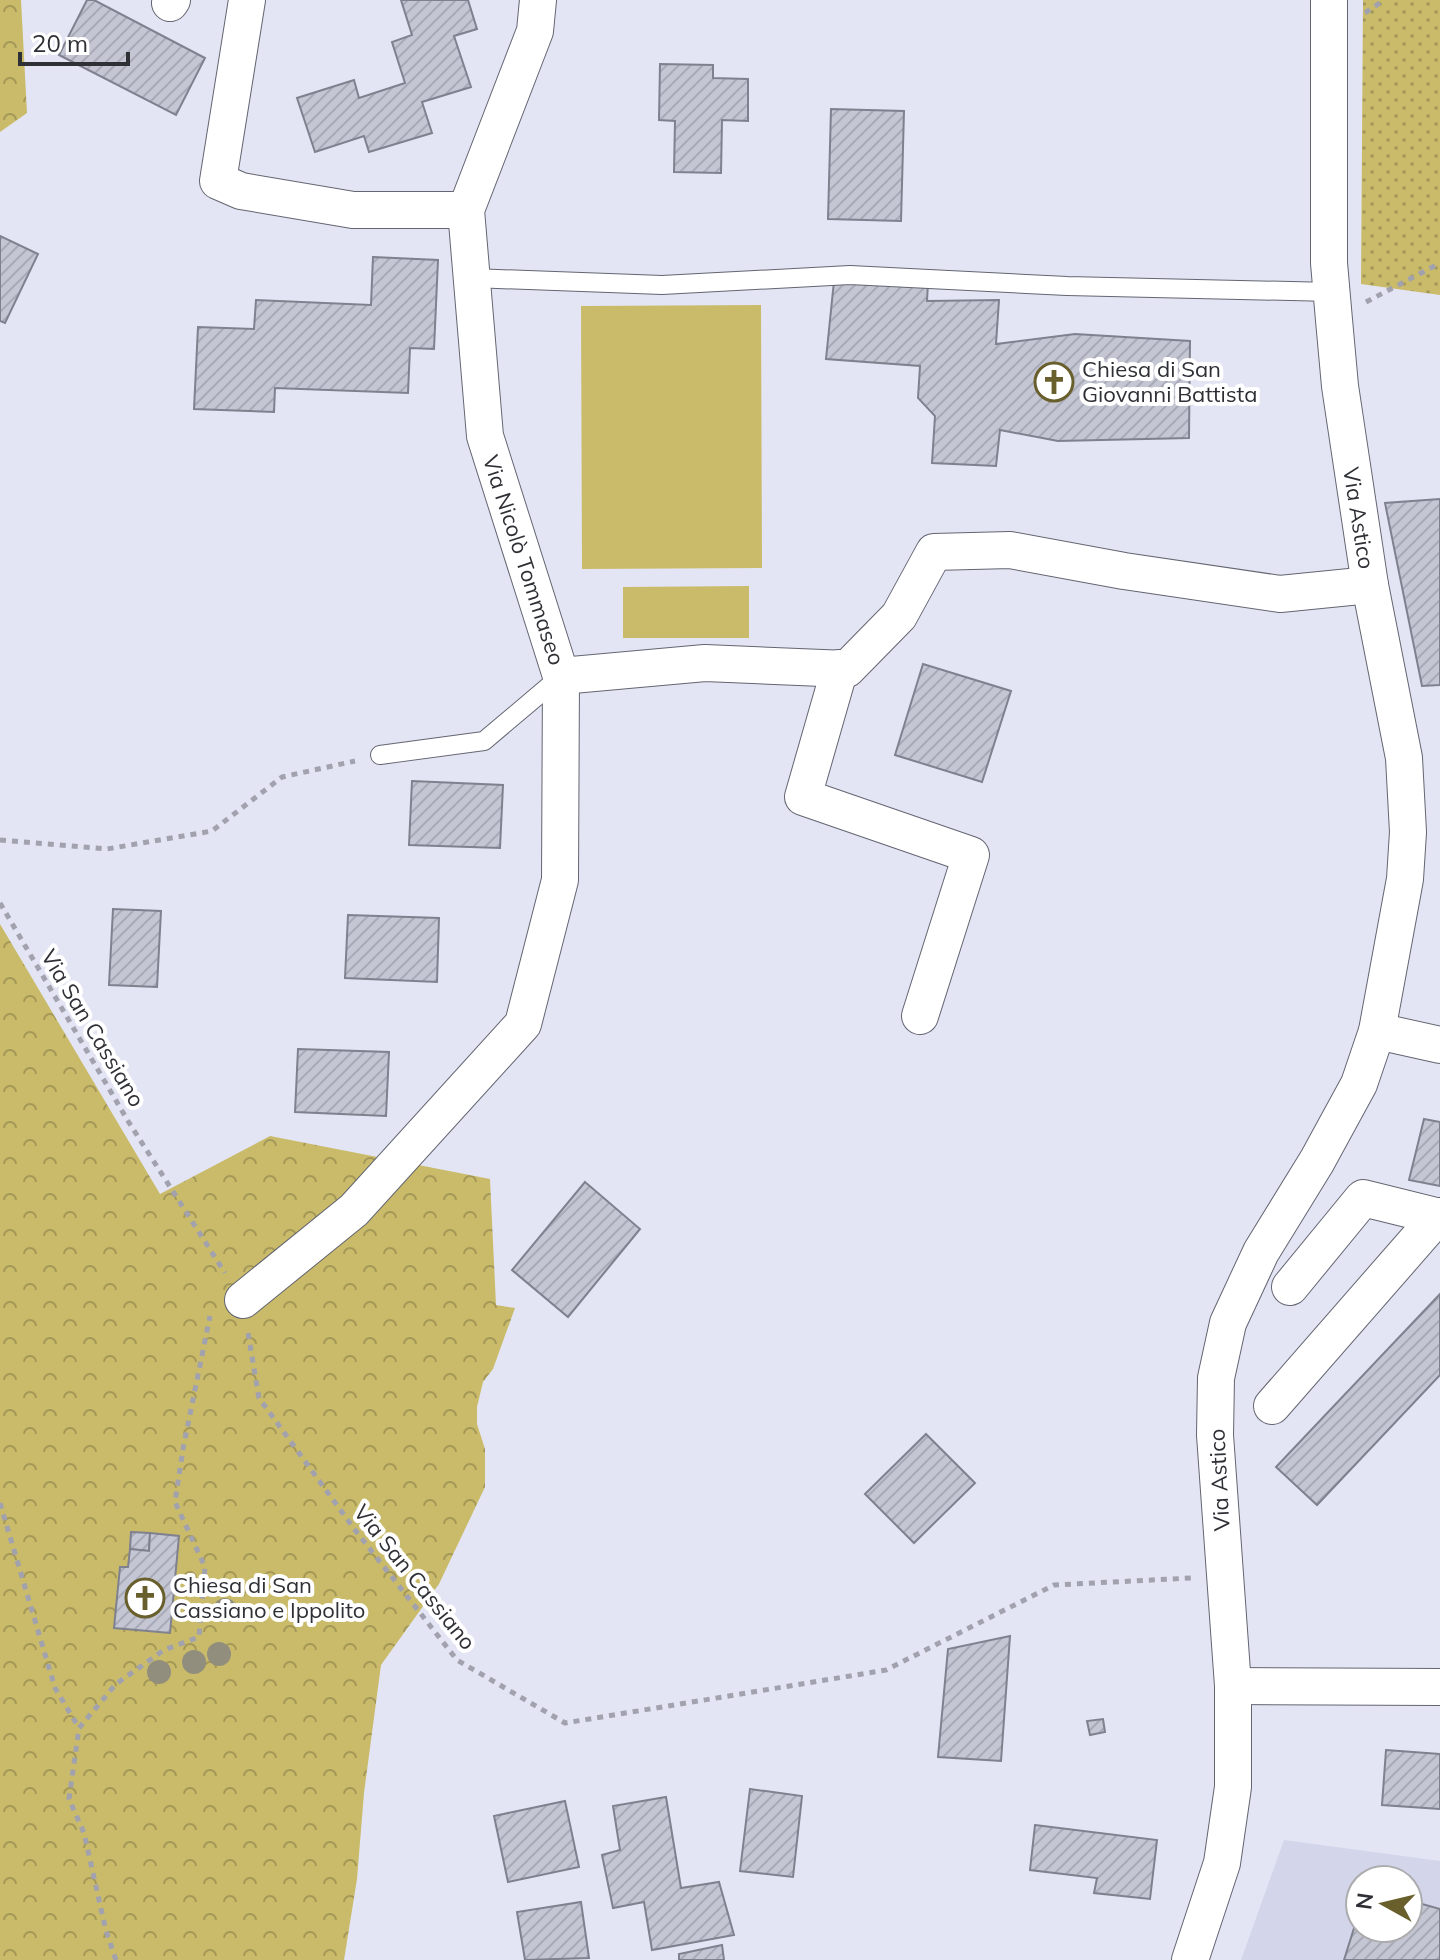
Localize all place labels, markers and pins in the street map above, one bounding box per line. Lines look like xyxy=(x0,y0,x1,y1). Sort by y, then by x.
place label: Chiesa di San Giovanni Battista xyxy=(1082,355,1257,408)
church icon: Chiesa di San Giovanni Battista xyxy=(1033,361,1075,403)
place label: Chiesa di San Cassiano e Ippolito xyxy=(173,1571,365,1624)
church icon: Chiesa di San Cassiano e Ippolito xyxy=(124,1577,166,1619)

